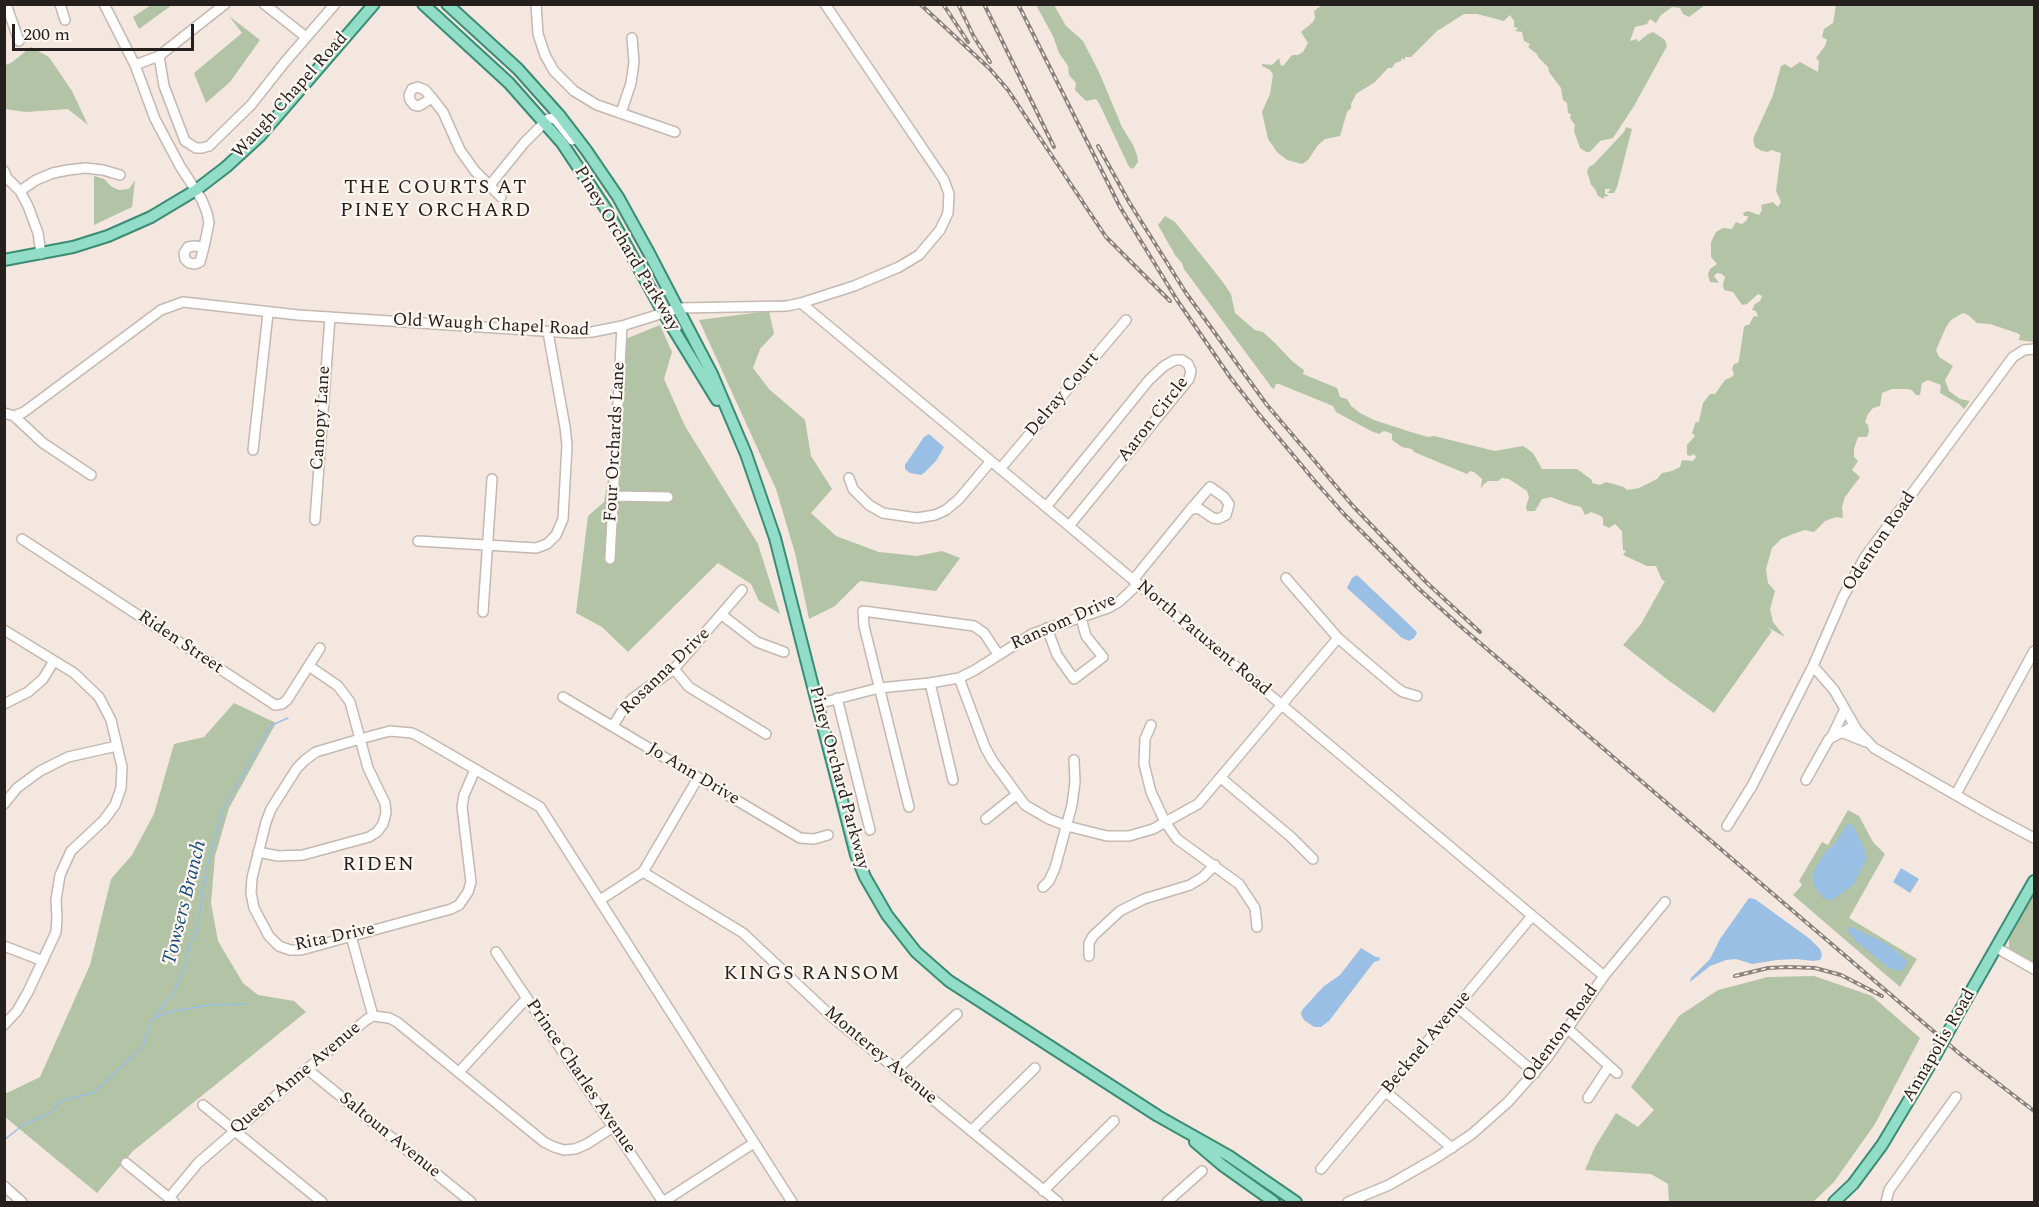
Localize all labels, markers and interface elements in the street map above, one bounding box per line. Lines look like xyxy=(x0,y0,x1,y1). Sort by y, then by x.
scale bar xyxy=(15,12,196,50)
text: 200 m xyxy=(23,21,70,48)
street label: Waugh Chapel Road xyxy=(229,28,353,164)
street label: Piney Orchard Parkway xyxy=(568,163,684,335)
district label: THE COURTS AT PINEY ORCHARD xyxy=(340,177,532,224)
street label: Old Waugh Chapel Road xyxy=(392,310,590,342)
street label: Delray Court xyxy=(1021,348,1105,442)
street label: Four Orchards Lane xyxy=(601,361,631,523)
street label: Canopy Lane xyxy=(308,365,336,471)
street label: Aaron Circle xyxy=(1114,373,1194,467)
street label: Odenton Road xyxy=(1839,488,1921,596)
street label: North Patuxent Road xyxy=(1132,577,1274,701)
street label: Ransom Drive xyxy=(1008,590,1120,656)
street label: Riden Street xyxy=(133,607,227,679)
street label: Rosanna Drive xyxy=(617,624,715,720)
street label: Piney Orchard Parkway xyxy=(803,684,873,872)
street label: Jo Ann Drive xyxy=(643,739,743,811)
water label: Towsers Branch xyxy=(159,838,213,968)
district label: RIDEN xyxy=(342,854,416,878)
street label: Rita Drive xyxy=(293,919,377,957)
district label: KINGS RANSOM xyxy=(723,963,901,987)
street label: Odenton Road xyxy=(1518,981,1604,1087)
street label: Annapolis Road xyxy=(1899,986,1981,1106)
street label: Becknel Avenue xyxy=(1378,987,1476,1099)
street label: Prince Charles Avenue xyxy=(520,996,640,1158)
street label: Monterey Avenue xyxy=(819,1002,941,1110)
street label: Queen Anne Avenue xyxy=(226,1018,366,1140)
street label: Saltoun Avenue xyxy=(334,1088,444,1184)

